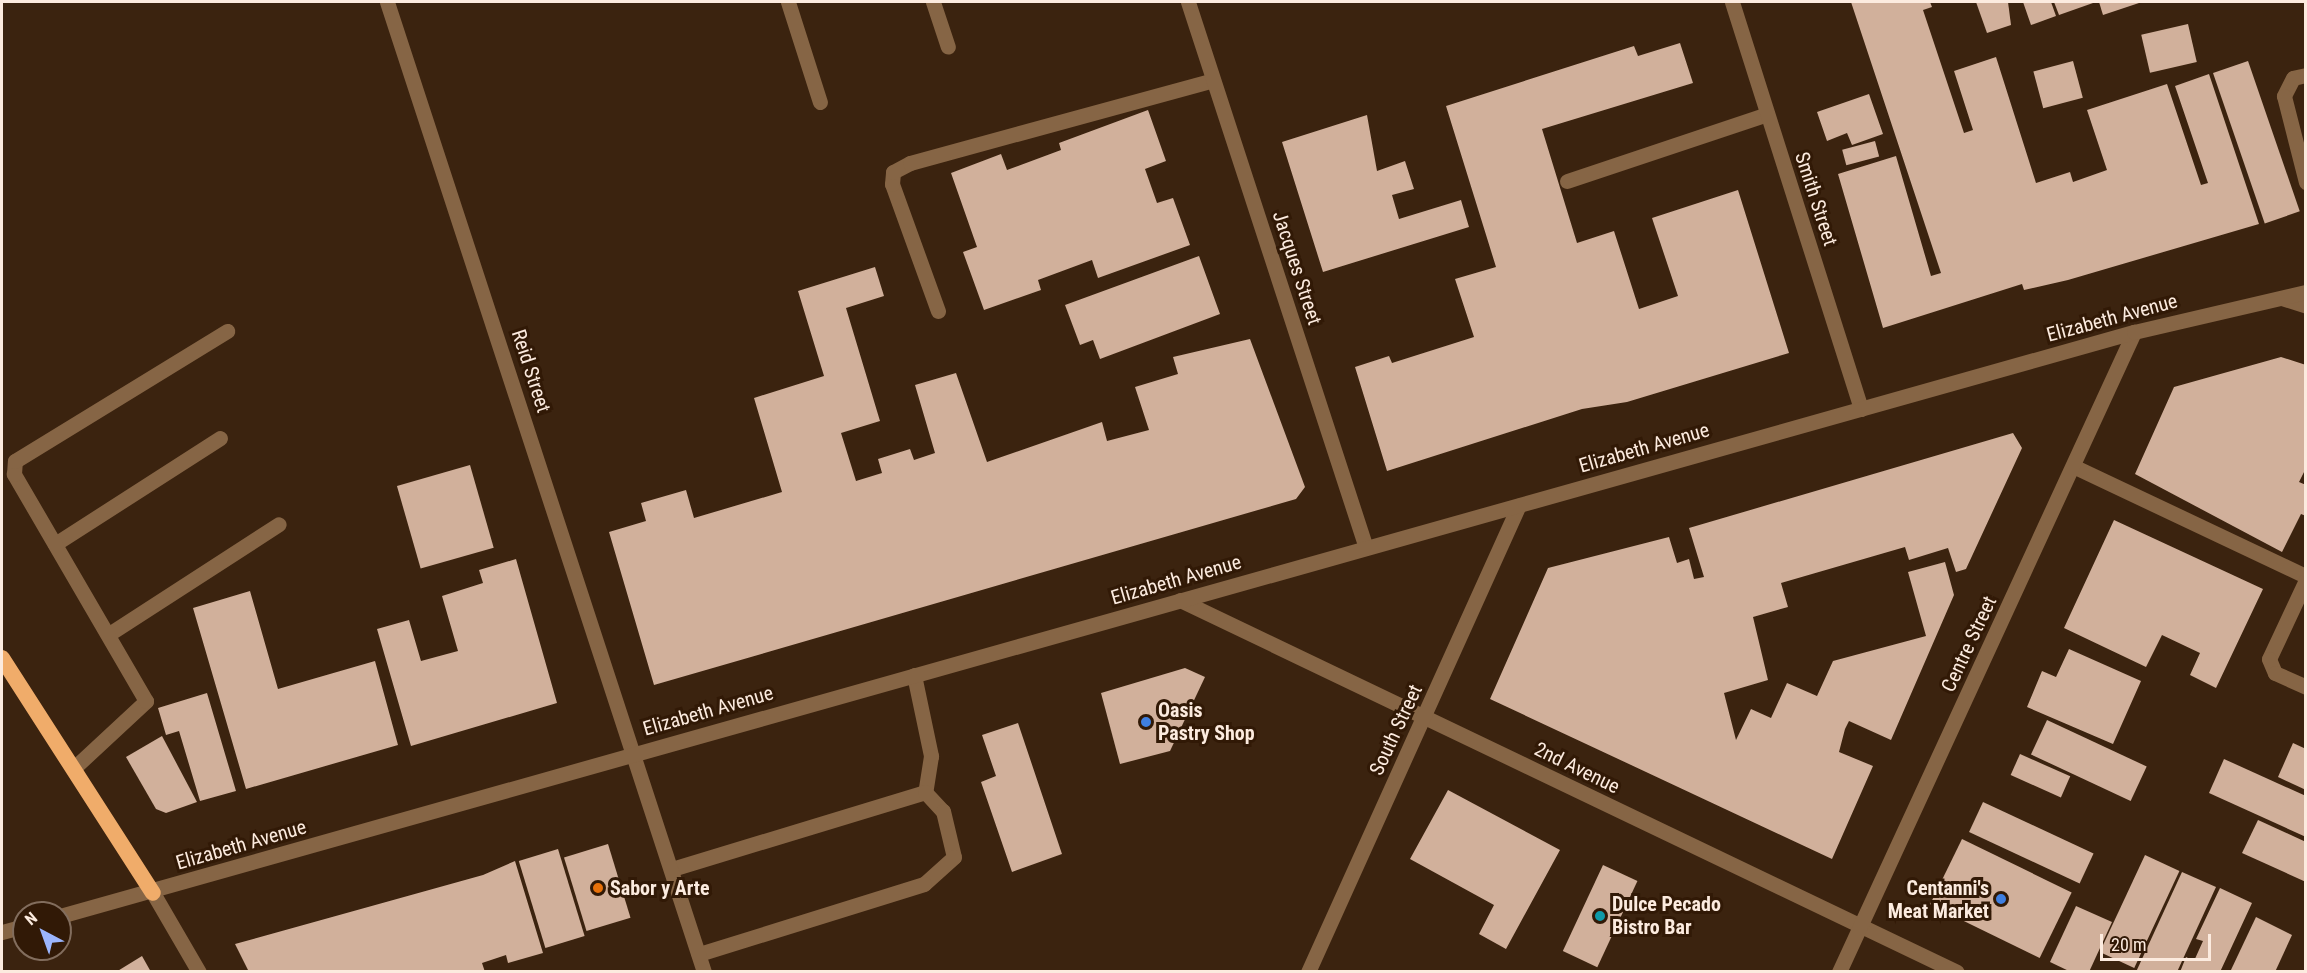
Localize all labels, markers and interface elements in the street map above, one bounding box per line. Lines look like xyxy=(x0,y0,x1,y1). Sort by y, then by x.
street label: Smith Street xyxy=(1790,149,1842,249)
street label: Jacques Street xyxy=(1267,208,1327,328)
street label: Elizabeth Avenue xyxy=(2044,289,2180,347)
street label: Reid Street xyxy=(506,326,556,416)
street label: Elizabeth Avenue xyxy=(1576,418,1712,478)
street label: Elizabeth Avenue xyxy=(1108,550,1244,610)
street label: Centre Street xyxy=(1936,592,2002,696)
street label: Elizabeth Avenue xyxy=(640,681,776,741)
street label: South Street xyxy=(1365,681,1427,779)
place label: Oasis Pastry Shop xyxy=(1158,698,1255,745)
marker: Oasis Pastry Shop xyxy=(1139,715,1153,729)
street label: 2nd Avenue xyxy=(1531,737,1623,799)
street label: Elizabeth Avenue xyxy=(173,815,309,875)
place label: Sabor y Arte xyxy=(610,876,710,900)
place label: Centanni's Meat Market xyxy=(1888,876,1989,923)
marker: Sabor y Arte xyxy=(591,881,605,895)
place label: Dulce Pecado Bistro Bar xyxy=(1612,892,1721,939)
marker: Centanni's Meat Market xyxy=(1994,892,2008,906)
north arrow xyxy=(12,901,72,961)
text: N xyxy=(21,908,41,929)
marker: Dulce Pecado Bistro Bar xyxy=(1593,909,1607,923)
scale bar xyxy=(2103,922,2214,960)
text: 20 m xyxy=(2111,934,2146,955)

